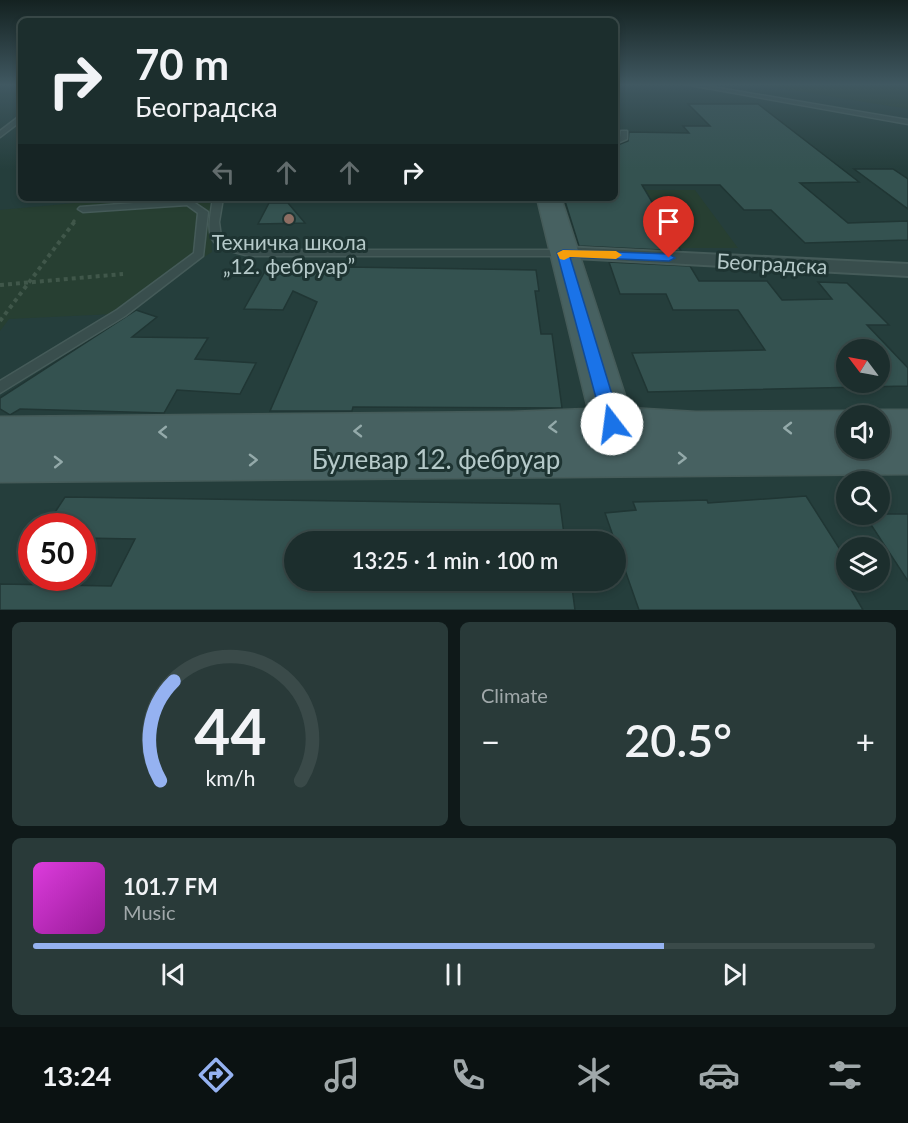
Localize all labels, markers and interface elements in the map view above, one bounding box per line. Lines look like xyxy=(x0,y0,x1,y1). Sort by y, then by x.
text: 70 m xyxy=(135,39,229,89)
icon: right xyxy=(36,42,114,120)
text: Београдска xyxy=(135,90,278,123)
icon: left xyxy=(207,156,240,189)
icon: ahead xyxy=(270,156,303,189)
icon: ahead xyxy=(333,156,366,189)
icon: right xyxy=(396,156,429,189)
pin xyxy=(643,196,694,258)
icon: arrive xyxy=(652,205,685,238)
marker: Техничка школа „12. фебруар” xyxy=(282,212,296,226)
place label: Техничка школа „12. фебруар” xyxy=(212,229,366,278)
street label: Београдска xyxy=(716,248,828,278)
north arrow xyxy=(836,339,890,393)
map controls xyxy=(836,339,890,591)
position arrow xyxy=(580,392,644,456)
button: sound xyxy=(836,405,890,459)
one-way arrow xyxy=(549,421,558,434)
one-way arrow xyxy=(783,422,792,434)
one-way arrow xyxy=(354,425,363,437)
one-way arrow xyxy=(159,426,168,438)
street label: Булевар 12. фебруар xyxy=(312,443,560,475)
one-way arrow xyxy=(677,452,686,464)
one-way arrow xyxy=(249,454,258,466)
one-way arrow xyxy=(54,456,63,468)
button: search xyxy=(836,471,890,525)
speed limit sign: 50 xyxy=(18,513,96,591)
button: layers xyxy=(836,537,890,591)
text: 13:25 · 1 min · 100 m xyxy=(352,547,558,574)
text: Climate xyxy=(481,683,548,707)
text: 44 xyxy=(194,693,266,768)
text: 20.5° xyxy=(624,713,732,767)
text: − xyxy=(481,721,500,761)
text: + xyxy=(856,721,875,761)
text: km/h xyxy=(205,765,255,791)
text: 101.7 FM xyxy=(123,873,218,900)
text: Music xyxy=(123,900,176,924)
icon: previous xyxy=(157,958,190,991)
icon: pause xyxy=(437,958,470,991)
icon: next xyxy=(718,958,751,991)
icon: directions xyxy=(195,1054,237,1096)
icon: music xyxy=(321,1054,363,1096)
icon: phone xyxy=(447,1054,489,1096)
icon: climate xyxy=(573,1054,615,1096)
icon: car xyxy=(698,1054,740,1096)
icon: filters xyxy=(824,1054,866,1096)
text: 13:24 xyxy=(42,1059,111,1092)

